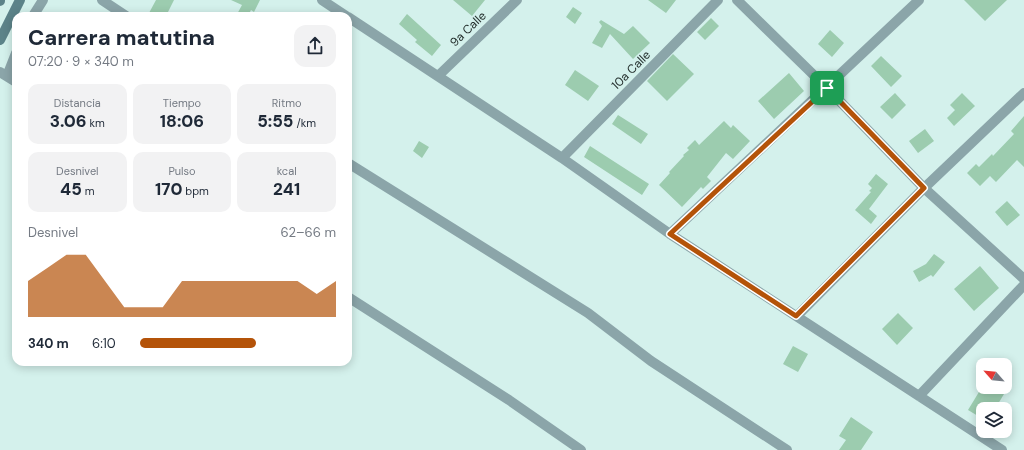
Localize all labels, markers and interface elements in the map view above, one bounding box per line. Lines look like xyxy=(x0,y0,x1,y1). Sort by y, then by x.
street label: 9a Calle xyxy=(446,8,490,50)
text: Carrera matutina xyxy=(28,23,215,52)
button: share xyxy=(294,25,336,67)
street label: 10a Calle xyxy=(608,47,654,93)
text: 07:20 · 9 × 340 m xyxy=(28,53,134,70)
pin xyxy=(810,71,844,105)
icon: arrive xyxy=(816,77,838,99)
text: Distancia xyxy=(54,96,101,110)
text: Tiempo xyxy=(163,96,201,110)
text: Ritmo xyxy=(272,96,302,110)
text: 3.06 xyxy=(50,110,87,132)
text: 18:06 xyxy=(160,110,204,132)
text: 5:55 xyxy=(257,110,293,132)
text: km xyxy=(87,116,105,130)
text: /km xyxy=(293,116,316,130)
text: Desnivel xyxy=(56,164,99,178)
text: Pulso xyxy=(168,164,196,178)
text: kcal xyxy=(277,164,297,178)
text: 45 xyxy=(60,178,82,200)
text: 170 xyxy=(155,178,182,200)
text: 241 xyxy=(273,178,300,200)
text: m xyxy=(82,184,95,198)
text: bpm xyxy=(182,184,209,198)
text: Desnivel xyxy=(28,224,78,241)
text: 62–66 m xyxy=(281,224,336,241)
text: 340 m xyxy=(28,335,69,352)
text: 6:10 xyxy=(92,335,116,352)
north arrow xyxy=(976,358,1012,394)
map controls xyxy=(976,358,1012,438)
button: layers xyxy=(976,402,1012,438)

